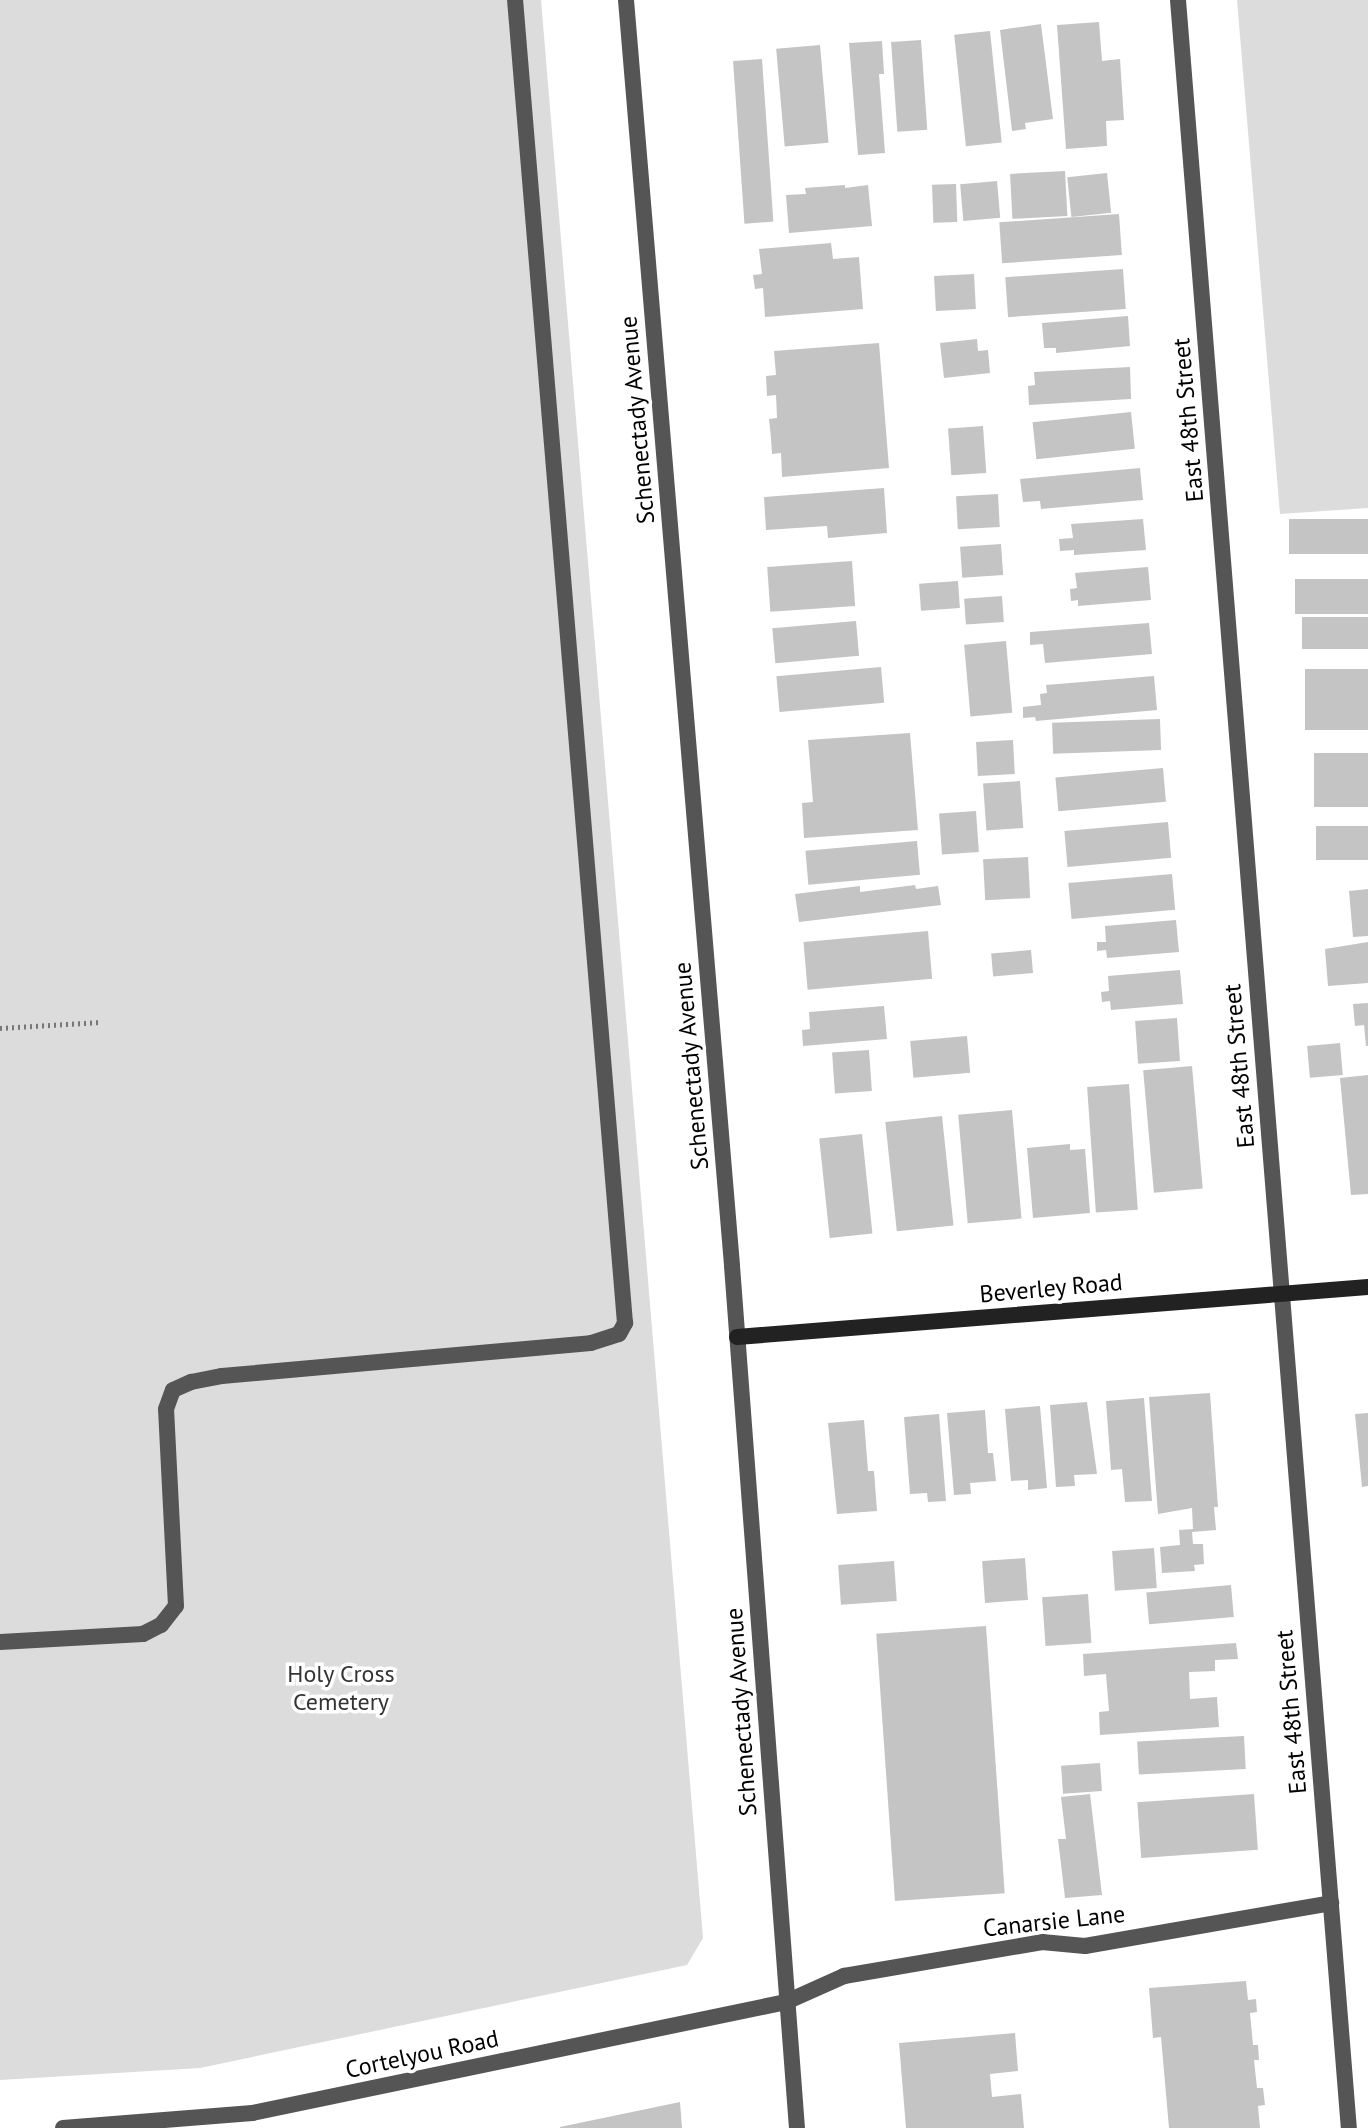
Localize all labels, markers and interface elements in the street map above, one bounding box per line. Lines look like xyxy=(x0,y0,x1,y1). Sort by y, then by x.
street label: Schenectady Avenue xyxy=(613,314,661,526)
street label: East 48th Street xyxy=(1166,337,1210,503)
street label: Schenectady Avenue xyxy=(667,960,715,1172)
street label: East 48th Street xyxy=(1217,983,1261,1149)
street label: Beverley Road xyxy=(978,1267,1124,1309)
street label: Schenectady Avenue xyxy=(719,1606,763,1818)
street label: East 48th Street xyxy=(1269,1629,1313,1795)
park label: Holy Cross Cemetery xyxy=(287,1660,395,1716)
street label: Canarsie Lane xyxy=(982,1899,1126,1943)
street label: Cortelyou Road xyxy=(343,2024,501,2084)

